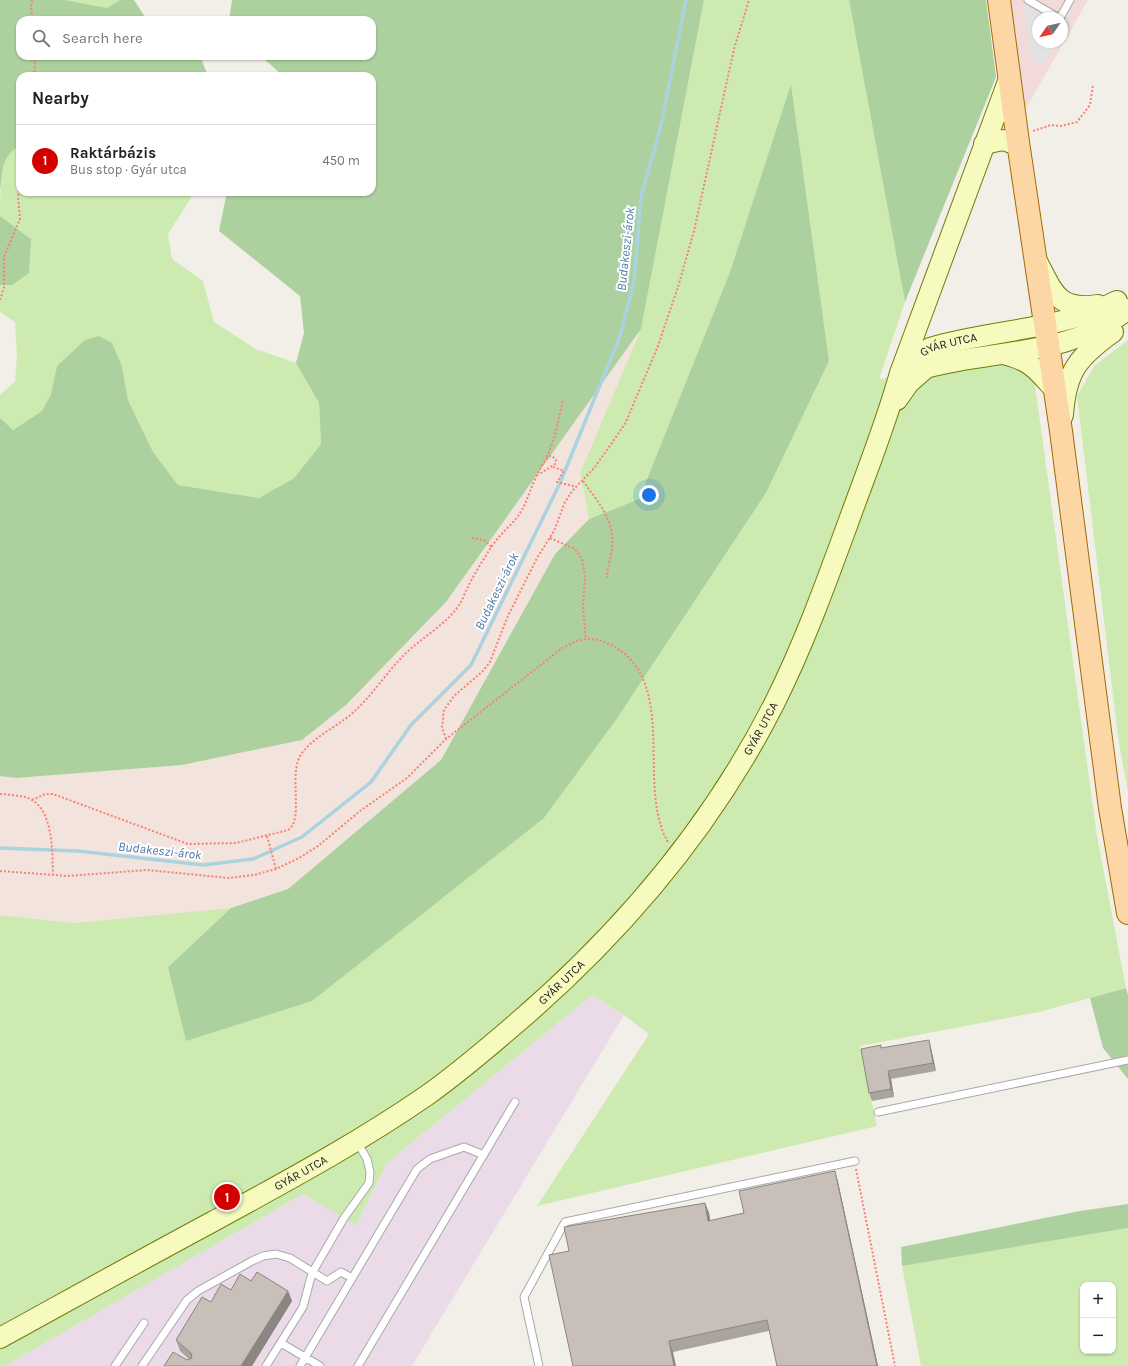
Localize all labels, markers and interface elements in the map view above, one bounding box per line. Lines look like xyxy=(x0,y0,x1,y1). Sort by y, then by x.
north arrow xyxy=(1032,12,1068,48)
search box xyxy=(16,16,376,60)
icon: search xyxy=(30,27,52,49)
text: Search here xyxy=(62,29,143,47)
text: Nearby xyxy=(32,88,89,108)
text: Raktárbázis xyxy=(70,144,156,162)
text: 1 xyxy=(43,153,47,168)
text: 450 m xyxy=(322,153,360,168)
text: Bus stop · Gyár utca xyxy=(70,162,187,177)
water label: Budakeszi-árok xyxy=(614,206,637,291)
street label: GYÁR UTCA xyxy=(917,330,978,360)
your location xyxy=(639,485,659,505)
water label: Budakeszi-árok xyxy=(471,550,522,632)
street label: GYÁR UTCA xyxy=(740,700,781,758)
water label: Budakeszi-árok xyxy=(118,839,203,862)
street label: GYÁR UTCA xyxy=(535,957,588,1008)
street label: GYÁR UTCA xyxy=(272,1152,330,1193)
pin: 1 xyxy=(214,1182,240,1212)
map controls xyxy=(1080,1282,1116,1354)
button: + xyxy=(1080,1282,1116,1318)
button: − xyxy=(1080,1318,1116,1354)

